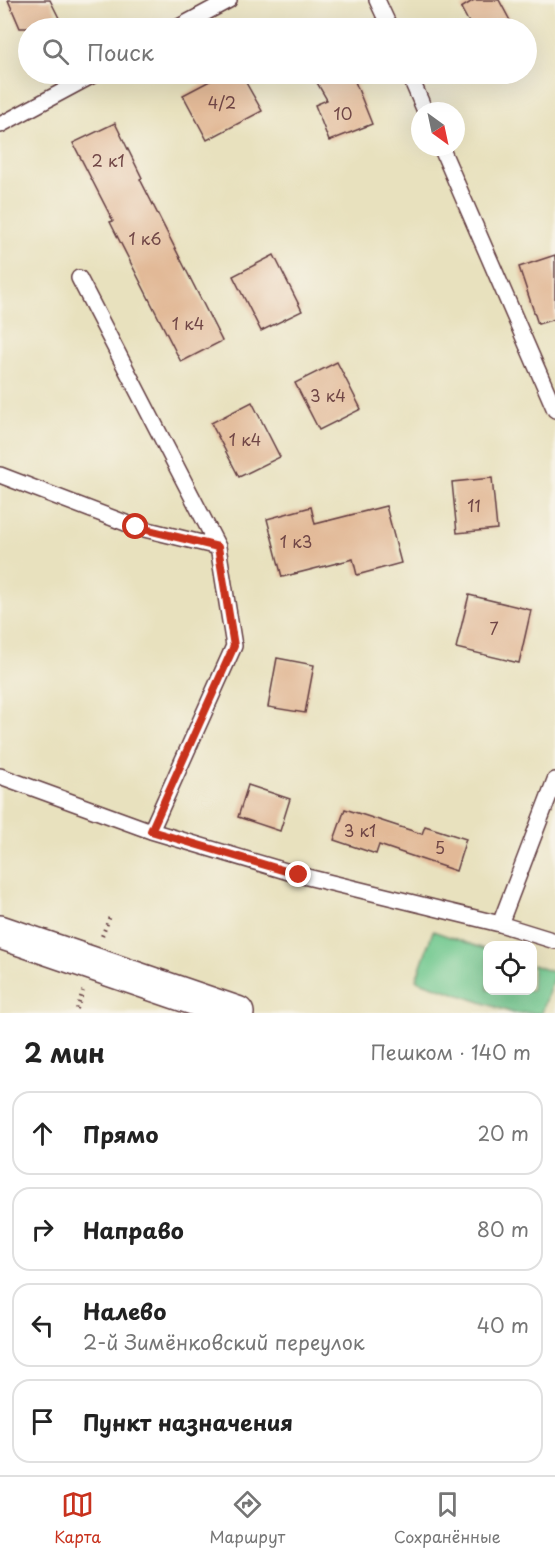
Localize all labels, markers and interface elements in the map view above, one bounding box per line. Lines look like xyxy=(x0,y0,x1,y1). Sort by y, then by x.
search box xyxy=(18,18,537,84)
icon: search xyxy=(39,35,72,68)
text: Поиск xyxy=(87,35,154,68)
house number: 4/2 xyxy=(208,90,236,114)
house number: 10 xyxy=(334,101,352,125)
north arrow xyxy=(411,102,465,156)
house number: 2 к1 xyxy=(91,148,125,172)
house number: 1 к6 xyxy=(128,226,162,250)
house number: 1 к4 xyxy=(172,311,204,335)
house number: 3 к4 xyxy=(310,383,346,407)
house number: 1 к4 xyxy=(229,427,261,451)
house number: 11 xyxy=(467,493,481,517)
route start xyxy=(122,513,148,539)
house number: 1 к3 xyxy=(280,529,312,553)
house number: 7 xyxy=(489,616,499,640)
house number: 3 к1 xyxy=(344,818,376,842)
house number: 5 xyxy=(435,835,445,859)
route end xyxy=(285,861,311,887)
map controls xyxy=(483,941,537,995)
button: locate xyxy=(483,941,537,995)
text: 2 мин xyxy=(24,1033,105,1072)
text: Пешком · 140 m xyxy=(370,1037,531,1067)
icon: ahead xyxy=(26,1117,59,1150)
text: Прямо xyxy=(83,1117,158,1150)
text: 20 m xyxy=(477,1118,529,1148)
icon: right xyxy=(26,1213,59,1246)
text: Направо xyxy=(83,1213,184,1246)
text: 80 m xyxy=(477,1214,529,1244)
text: Налево xyxy=(83,1294,166,1327)
icon: left xyxy=(26,1309,59,1342)
text: 40 m xyxy=(477,1310,529,1340)
text: 2-й Зимёнковский переулок xyxy=(83,1327,365,1357)
icon: arrive xyxy=(26,1405,59,1438)
text: Пункт назначения xyxy=(83,1405,293,1438)
tab: Карта xyxy=(54,1488,101,1548)
tab: Маршрут xyxy=(210,1488,285,1548)
tab: Сохранённые xyxy=(394,1488,501,1548)

